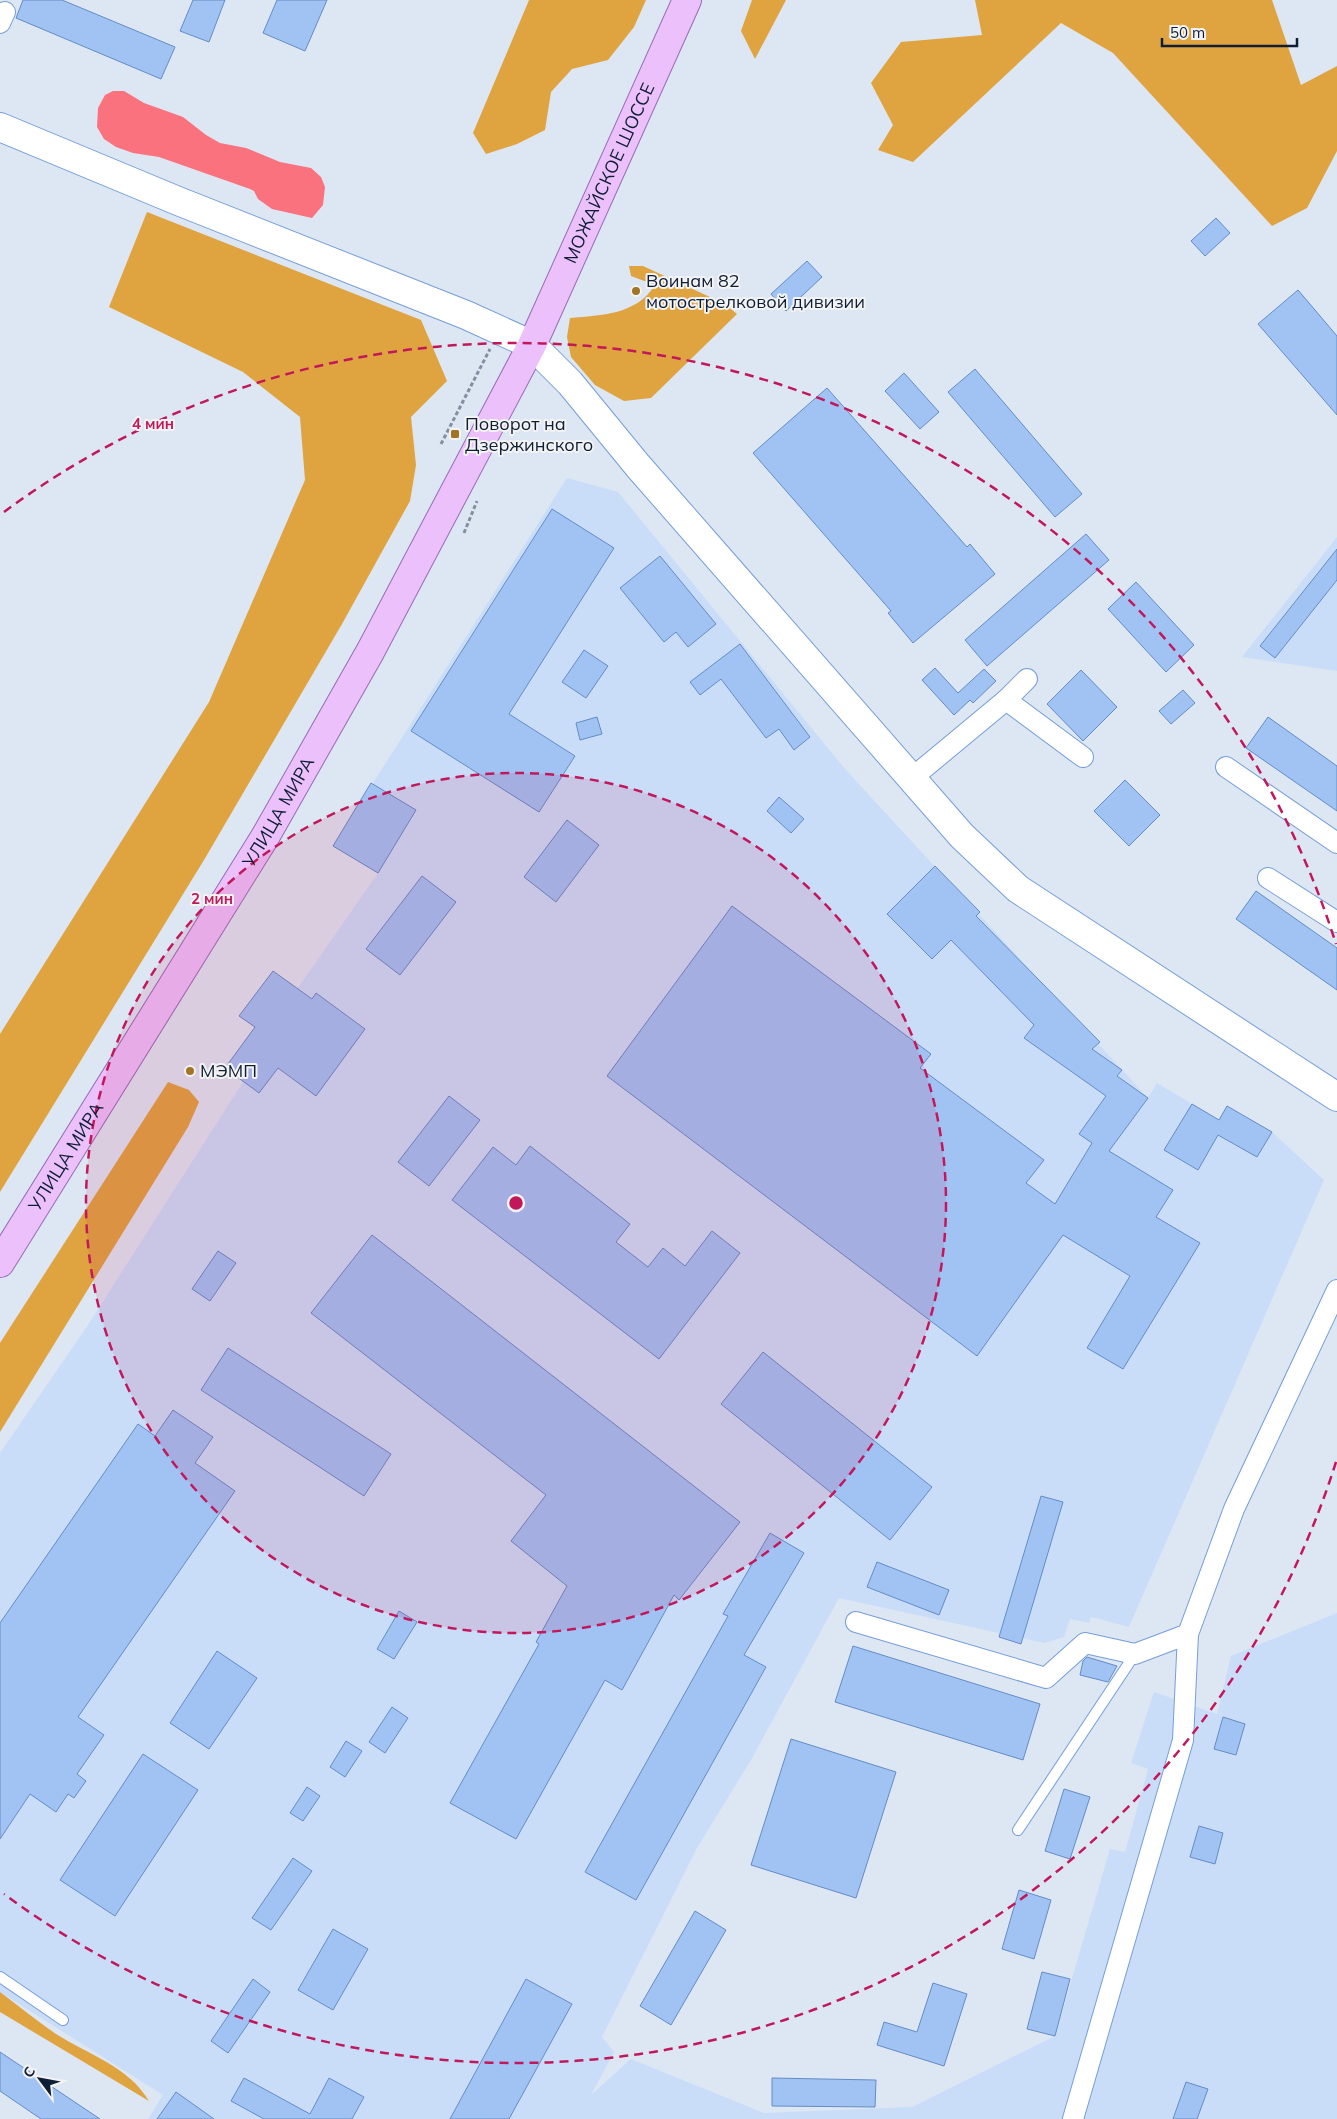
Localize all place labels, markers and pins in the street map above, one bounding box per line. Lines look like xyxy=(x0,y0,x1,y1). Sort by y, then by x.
place label: Воинам 82 мотострелковой дивизии xyxy=(646,269,865,313)
marker: Воинам 82 мотострелковой дивизии xyxy=(630,285,642,297)
place label: Поворот на Дзержинского xyxy=(465,412,593,456)
marker: Поворот на Дзержинского xyxy=(449,428,461,440)
place label: МЭМП xyxy=(200,1059,257,1082)
marker: МЭМП xyxy=(184,1065,196,1077)
centre of rings xyxy=(507,1194,525,1212)

